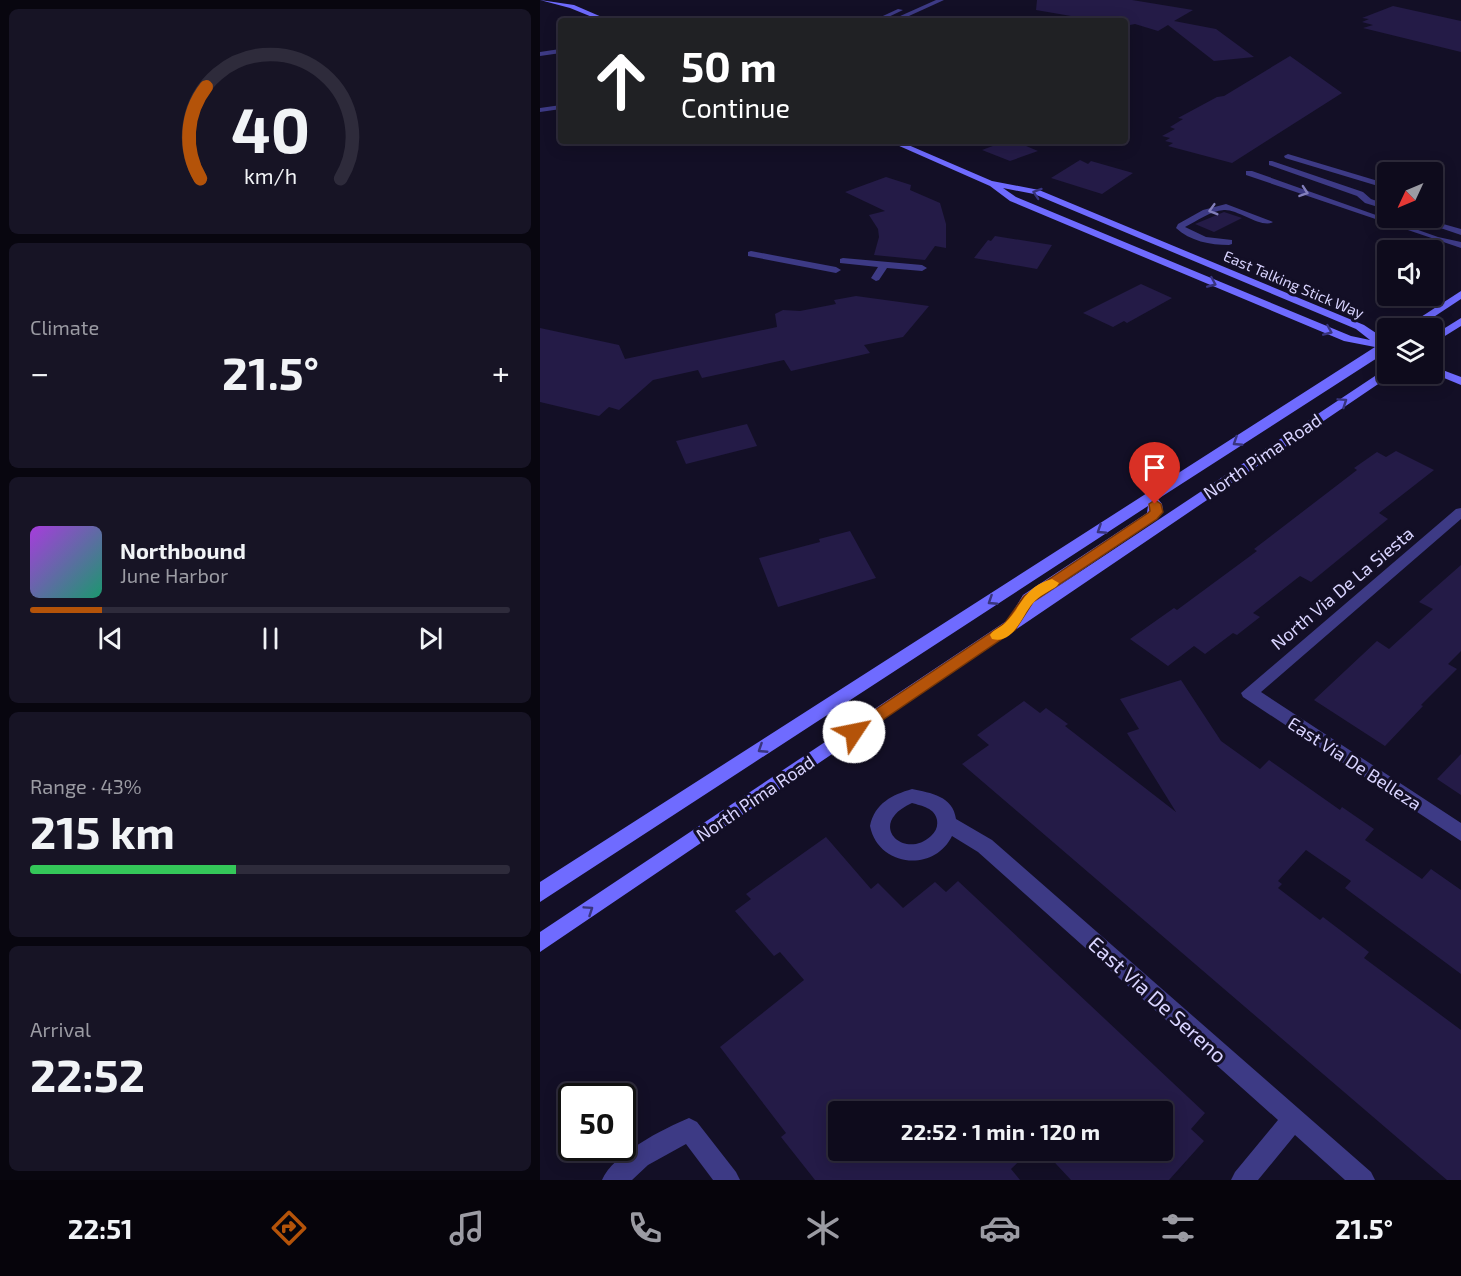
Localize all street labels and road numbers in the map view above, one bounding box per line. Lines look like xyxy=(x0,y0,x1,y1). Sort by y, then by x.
street label: East Talking Stick Way xyxy=(1221,246,1367,322)
street label: North Pima Road xyxy=(1199,408,1325,504)
street label: North Via De La Siesta xyxy=(1266,522,1418,654)
street label: East Via De Belleza xyxy=(1284,712,1426,814)
street label: North Pima Road xyxy=(692,750,818,846)
street label: East Via De Sereno xyxy=(1084,931,1232,1067)

